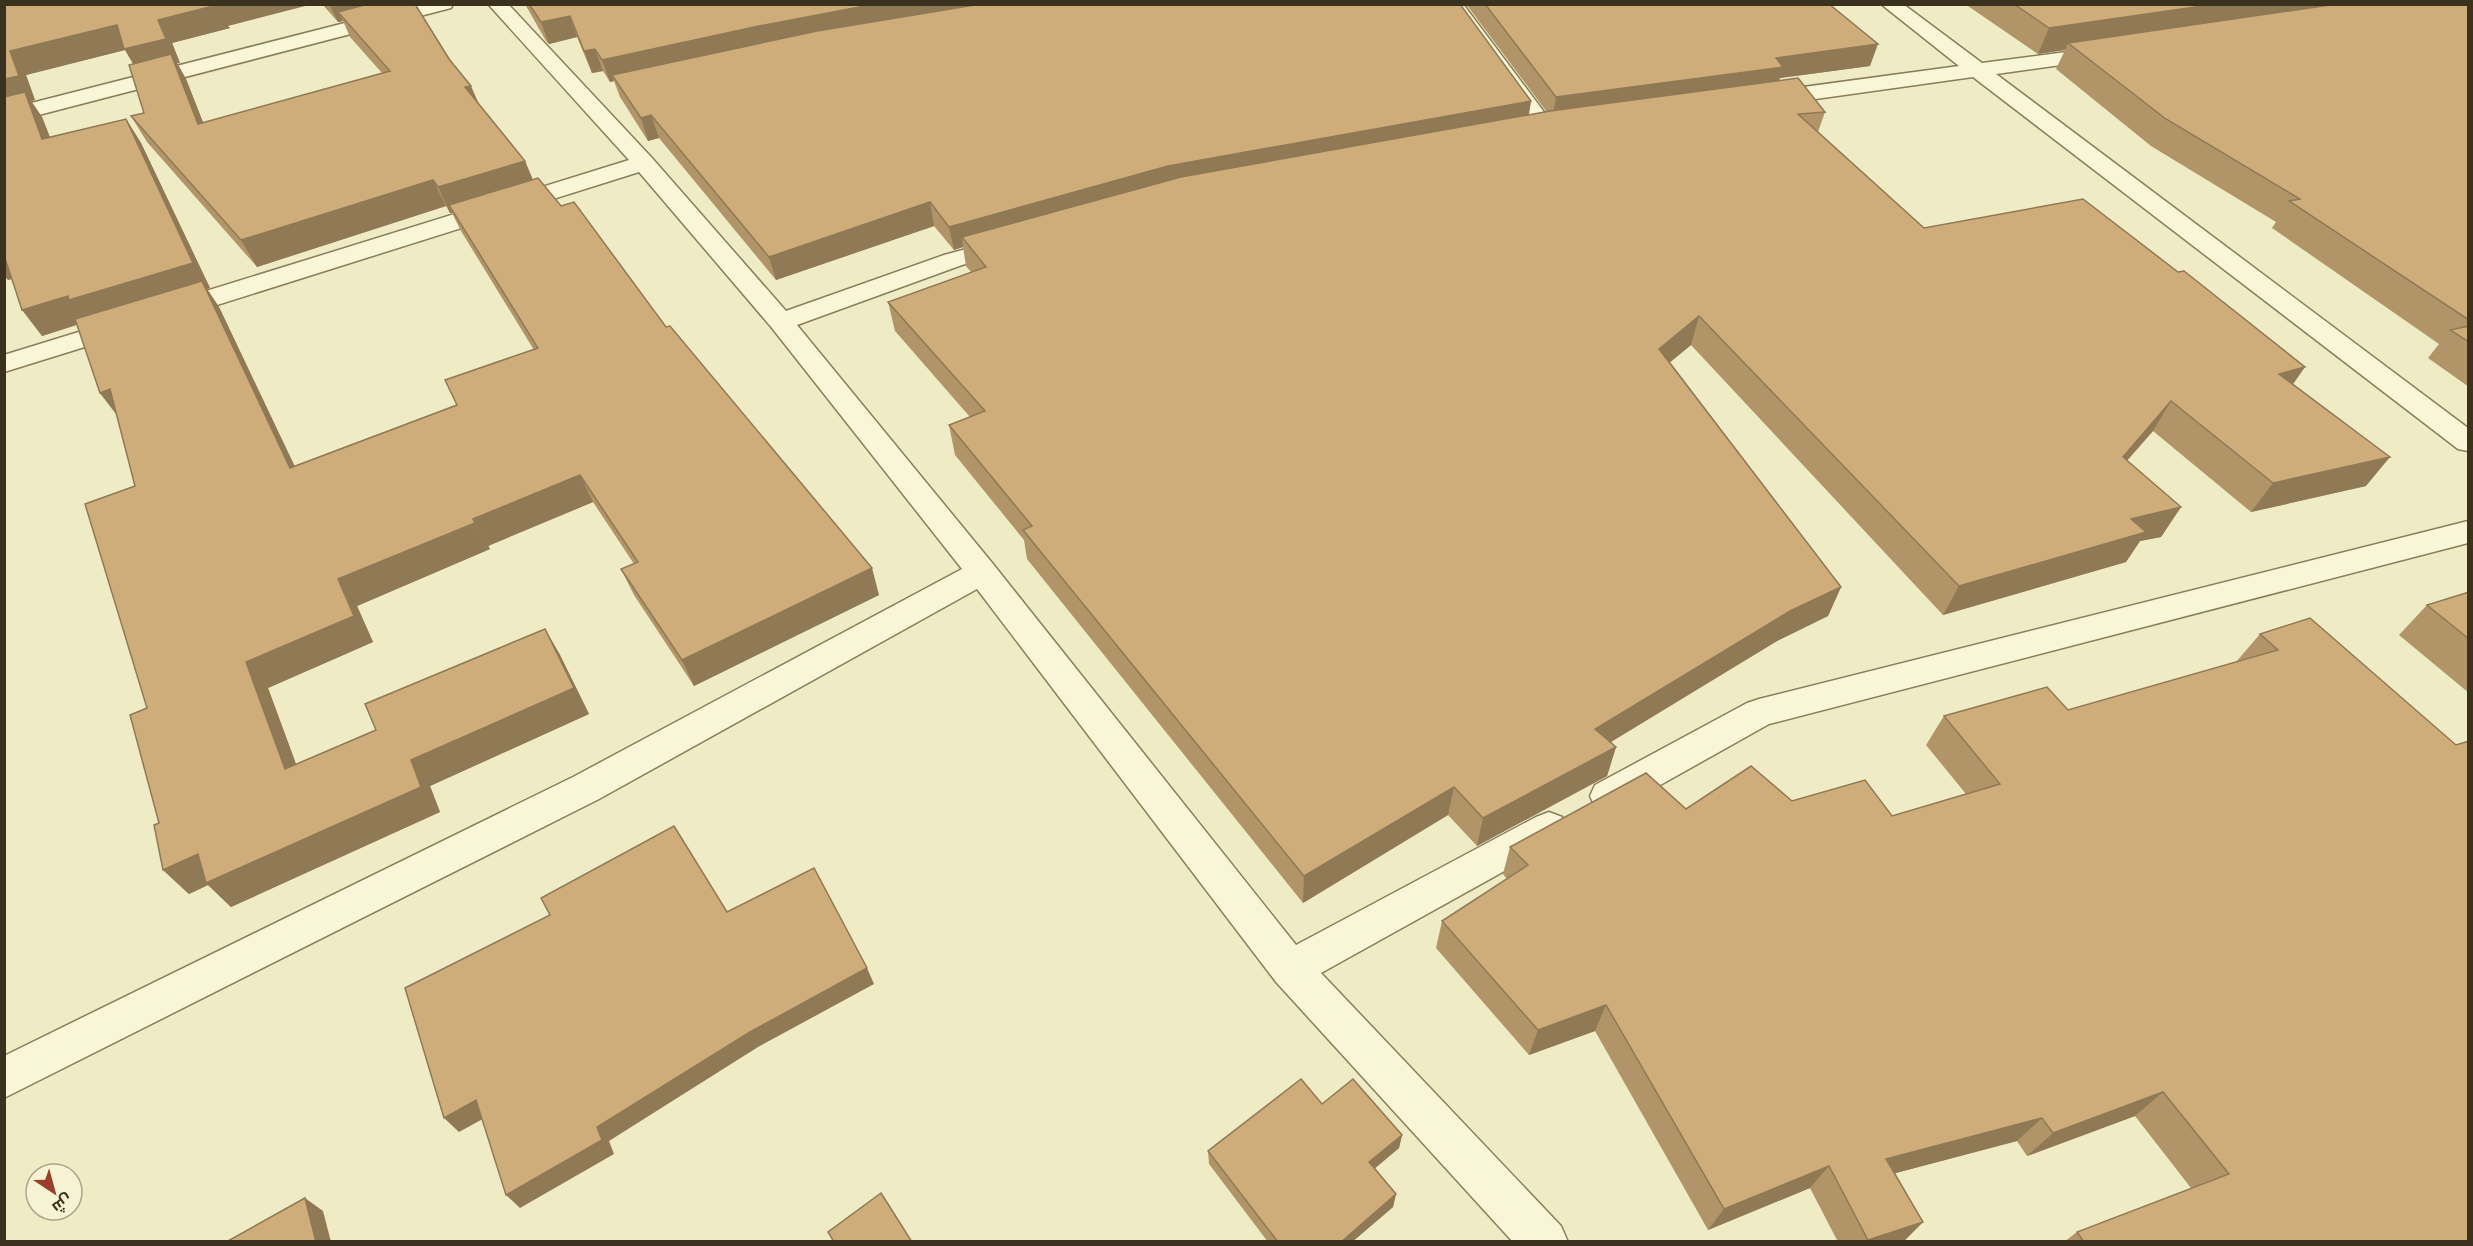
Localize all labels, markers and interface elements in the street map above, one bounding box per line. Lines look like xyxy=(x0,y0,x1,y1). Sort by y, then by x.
north arrow xyxy=(24,1162,84,1222)
text: ش xyxy=(46,1186,80,1222)

